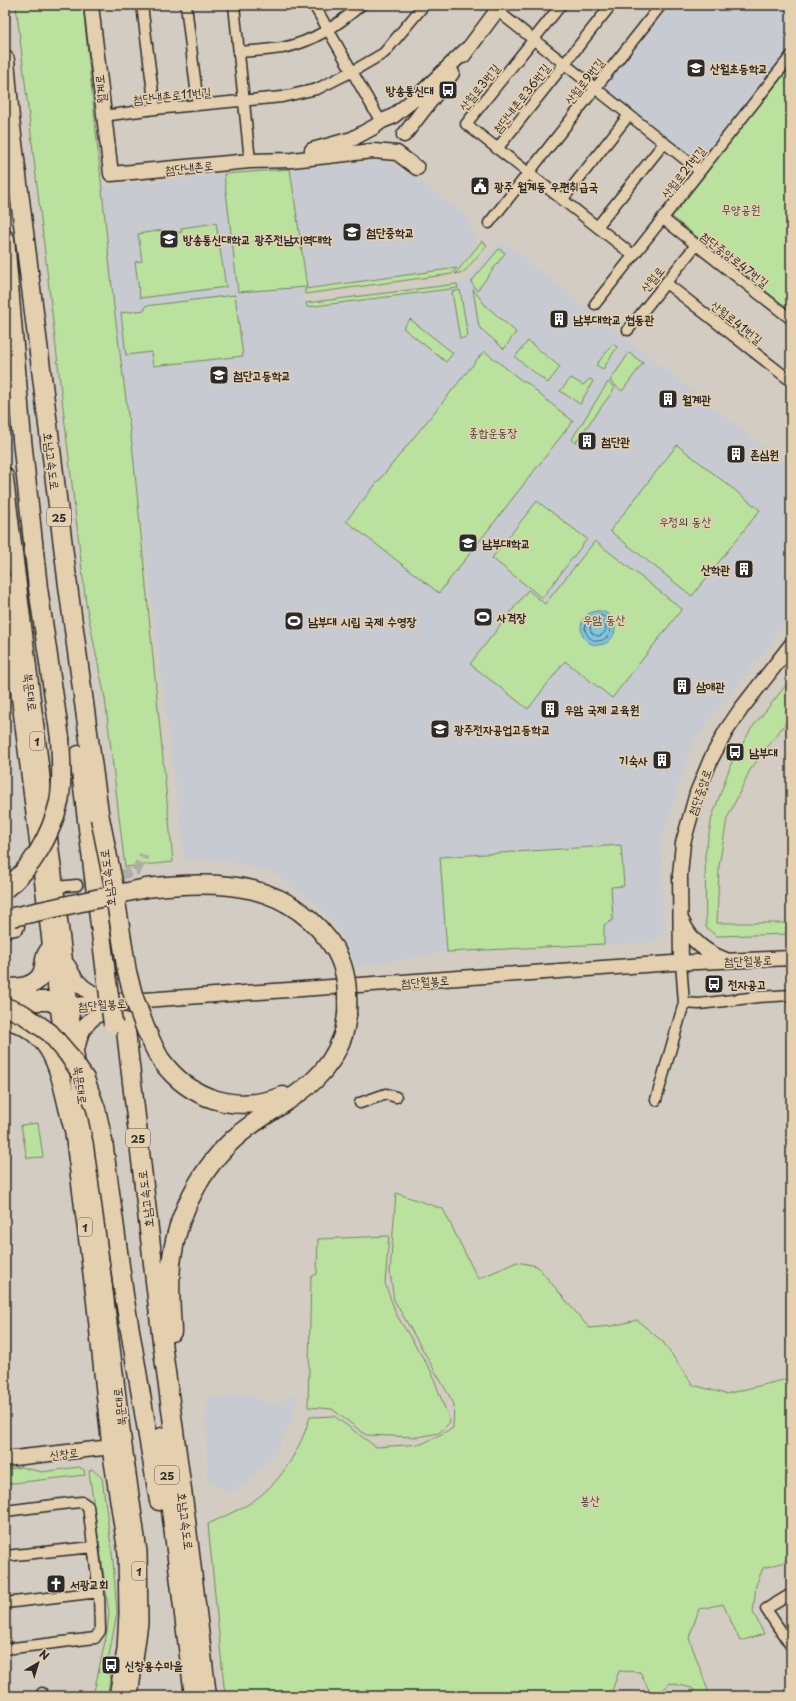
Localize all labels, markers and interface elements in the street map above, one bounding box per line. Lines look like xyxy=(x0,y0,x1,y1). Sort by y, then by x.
street label: 산월로9번길 xyxy=(560,53,608,108)
school or university icon: 산월초등학교 xyxy=(685,57,707,79)
street label: 산월로3번길 xyxy=(454,59,504,115)
street label: 첨단내촌로36번길 xyxy=(488,59,554,137)
place label: 산월초등학교 xyxy=(709,59,768,77)
street label: 월계로 xyxy=(90,74,110,104)
bus stop icon: 방송통신대 xyxy=(437,79,459,101)
place label: 방송통신대 xyxy=(386,81,434,99)
street label: 첨단내촌로11번길 xyxy=(132,82,212,108)
street label: 산월로21번길 xyxy=(657,142,709,202)
street label: 첨단내촌로 xyxy=(164,156,214,178)
public building icon: 광주 월계동 우편취급국 xyxy=(469,175,491,197)
place label: 광주 월계동 우편취급국 xyxy=(494,177,599,195)
park label: 무양공원 xyxy=(722,200,760,218)
school or university icon: 첨단중학교 xyxy=(341,221,363,243)
place label: 첨단중학교 xyxy=(366,223,414,241)
street label: 첨단중앙로47번길 xyxy=(697,227,773,292)
school or university icon: 방송통신대학교 광주전남지역대학 xyxy=(158,228,180,250)
place label: 방송통신대학교 광주전남지역대학 xyxy=(183,230,332,248)
street label: 산월로 xyxy=(636,262,668,296)
street label: 산월로41번길 xyxy=(707,296,767,348)
building icon: 남부대학교 협동관 xyxy=(548,308,570,330)
place label: 남부대학교 협동관 xyxy=(573,310,654,328)
school or university icon: 첨단고등학교 xyxy=(208,364,230,386)
place label: 첨단고등학교 xyxy=(233,366,291,384)
building icon: 월계관 xyxy=(657,388,679,410)
place label: 월계관 xyxy=(682,390,711,408)
park label: 종합운동장 xyxy=(469,423,517,441)
building icon: 첨단관 xyxy=(576,430,598,452)
street label: 호남고속도로 xyxy=(40,431,64,491)
place label: 첨단관 xyxy=(601,432,630,450)
building icon: 존심원 xyxy=(725,443,747,465)
place label: 존심원 xyxy=(750,445,779,463)
road number: 25 xyxy=(47,508,71,526)
park label: 우정의 동산 xyxy=(659,512,711,530)
school or university icon: 남부대학교 xyxy=(457,532,479,554)
place label: 남부대학교 xyxy=(482,534,530,552)
building icon: 산학관 xyxy=(733,558,755,580)
place label: 산학관 xyxy=(700,560,730,578)
sports icon: 사격장 xyxy=(472,606,494,628)
place label: 사격장 xyxy=(496,608,526,626)
sports icon: 남부대 시립 국제 수영장 xyxy=(283,610,305,632)
park label: 우암 동산 xyxy=(583,610,626,628)
place label: 남부대 시립 국제 수영장 xyxy=(308,612,416,630)
street label: 북문대로 xyxy=(20,672,42,712)
building icon: 삼애관 xyxy=(671,675,693,697)
place label: 삼애관 xyxy=(696,677,725,695)
building icon: 우암 국제 교육원 xyxy=(539,698,561,720)
place label: 우암 국제 교육원 xyxy=(564,700,640,718)
school or university icon: 광주전자공업고등학교 xyxy=(429,718,451,740)
place label: 광주전자공업고등학교 xyxy=(454,720,551,738)
road number: 1 xyxy=(30,732,44,750)
bus stop icon: 남부대 xyxy=(724,741,746,763)
place label: 남부대 xyxy=(749,743,778,761)
building icon: 기숙사 xyxy=(651,749,673,771)
place label: 기숙사 xyxy=(619,751,648,769)
street label: 첨단중앙로 xyxy=(683,766,715,818)
street label: 호남고속도로 xyxy=(95,848,119,908)
street label: 첨단월봉로 xyxy=(724,950,772,970)
street label: 첨단월봉로 xyxy=(400,970,450,992)
bus stop icon: 전자공고 xyxy=(703,973,725,995)
place label: 전자공고 xyxy=(728,975,767,993)
street label: 첨단월봉로 xyxy=(77,993,127,1015)
street label: 북문대로 xyxy=(70,1065,92,1105)
road number: 25 xyxy=(126,1129,150,1147)
street label: 호남고속도로 xyxy=(133,1169,157,1229)
road number: 1 xyxy=(78,1218,92,1236)
street label: 북문대로 xyxy=(108,1387,130,1427)
street label: 신창로 xyxy=(49,1443,79,1463)
road number: 25 xyxy=(155,1466,179,1484)
street label: 호남고속도로 xyxy=(174,1491,198,1551)
park label: 봉산 xyxy=(580,1491,600,1509)
road number: 1 xyxy=(132,1562,146,1580)
church icon: 서광교회 xyxy=(45,1573,67,1595)
place label: 서광교회 xyxy=(70,1575,109,1593)
north arrow xyxy=(18,1643,58,1683)
text: N xyxy=(36,1645,53,1664)
bus stop icon: 신창용수마을 xyxy=(100,1654,122,1676)
place label: 신창용수마을 xyxy=(125,1656,183,1674)

